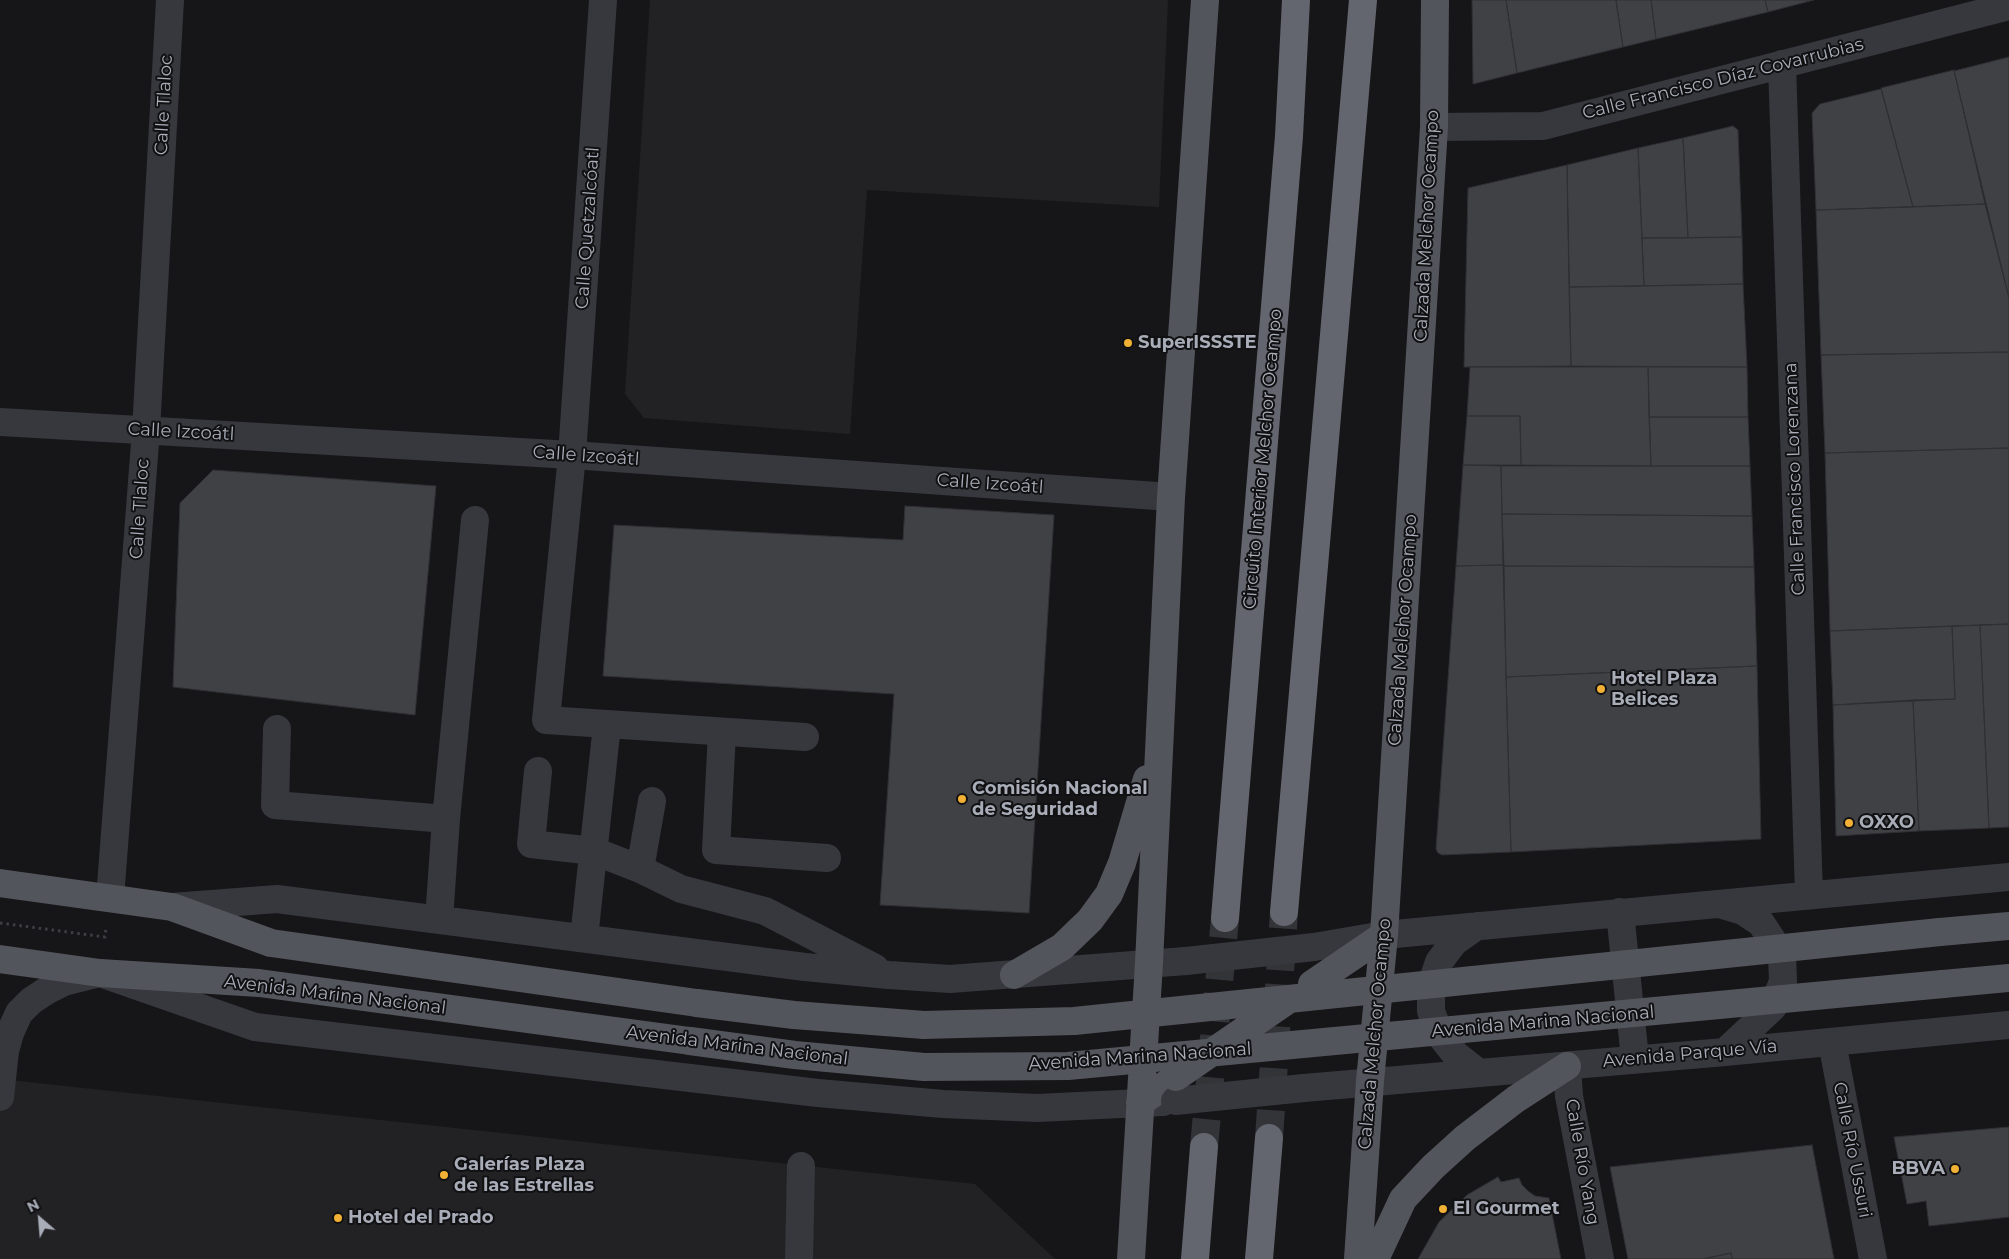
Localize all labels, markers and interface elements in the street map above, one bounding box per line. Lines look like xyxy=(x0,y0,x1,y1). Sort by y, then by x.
street label: Calle Francisco Díaz Covarrubias xyxy=(1580,34,1866,124)
street label: Calle Tlaloc xyxy=(151,54,177,156)
street label: Calzada Melchor Ocampo xyxy=(1410,110,1444,342)
street label: Calle Quetzalcóatl xyxy=(572,146,604,310)
street label: Circuito Interior Melchor Ocampo xyxy=(1239,308,1287,610)
place label: SuperISSSTE xyxy=(1138,332,1257,354)
marker: SuperISSSTE xyxy=(1122,337,1134,349)
street label: Calle Francisco Lorenzana xyxy=(1780,362,1810,596)
street label: Calle Izcoátl xyxy=(127,418,235,446)
street label: Calle Izcoátl xyxy=(532,441,640,471)
street label: Calle Tlaloc xyxy=(126,458,154,560)
street label: Calle Izcoátl xyxy=(936,469,1044,499)
street label: Calzada Melchor Ocampo xyxy=(1384,513,1422,747)
place label: Hotel Plaza Belices xyxy=(1611,668,1717,711)
marker: Hotel Plaza Belices xyxy=(1595,683,1607,695)
place label: Comisión Nacional de Seguridad xyxy=(972,778,1148,821)
marker: Comisión Nacional de Seguridad xyxy=(956,793,968,805)
place label: OXXO xyxy=(1859,812,1914,834)
marker: OXXO xyxy=(1843,817,1855,829)
street label: Calzada Melchor Ocampo xyxy=(1354,917,1396,1151)
street label: Avenida Marina Nacional xyxy=(223,971,447,1019)
street label: Avenida Marina Nacional xyxy=(1431,1001,1655,1043)
street label: Avenida Marina Nacional xyxy=(625,1022,849,1070)
street label: Avenida Parque Vía xyxy=(1602,1036,1778,1072)
street label: Avenida Marina Nacional xyxy=(1028,1038,1252,1076)
street label: Calle Río Ussuri xyxy=(1828,1080,1876,1220)
street label: Calle Río Yang xyxy=(1560,1097,1604,1227)
place label: Galerías Plaza de las Estrellas xyxy=(454,1154,594,1196)
place label: BBVA xyxy=(1892,1158,1945,1180)
marker: BBVA xyxy=(1949,1163,1961,1175)
marker: Galerías Plaza de las Estrellas xyxy=(438,1169,450,1181)
north arrow xyxy=(15,1194,65,1244)
text: N xyxy=(24,1195,42,1216)
place label: El Gourmet xyxy=(1453,1198,1559,1220)
marker: El Gourmet xyxy=(1437,1203,1449,1215)
place label: Hotel del Prado xyxy=(348,1207,494,1229)
marker: Hotel del Prado xyxy=(332,1212,344,1224)

